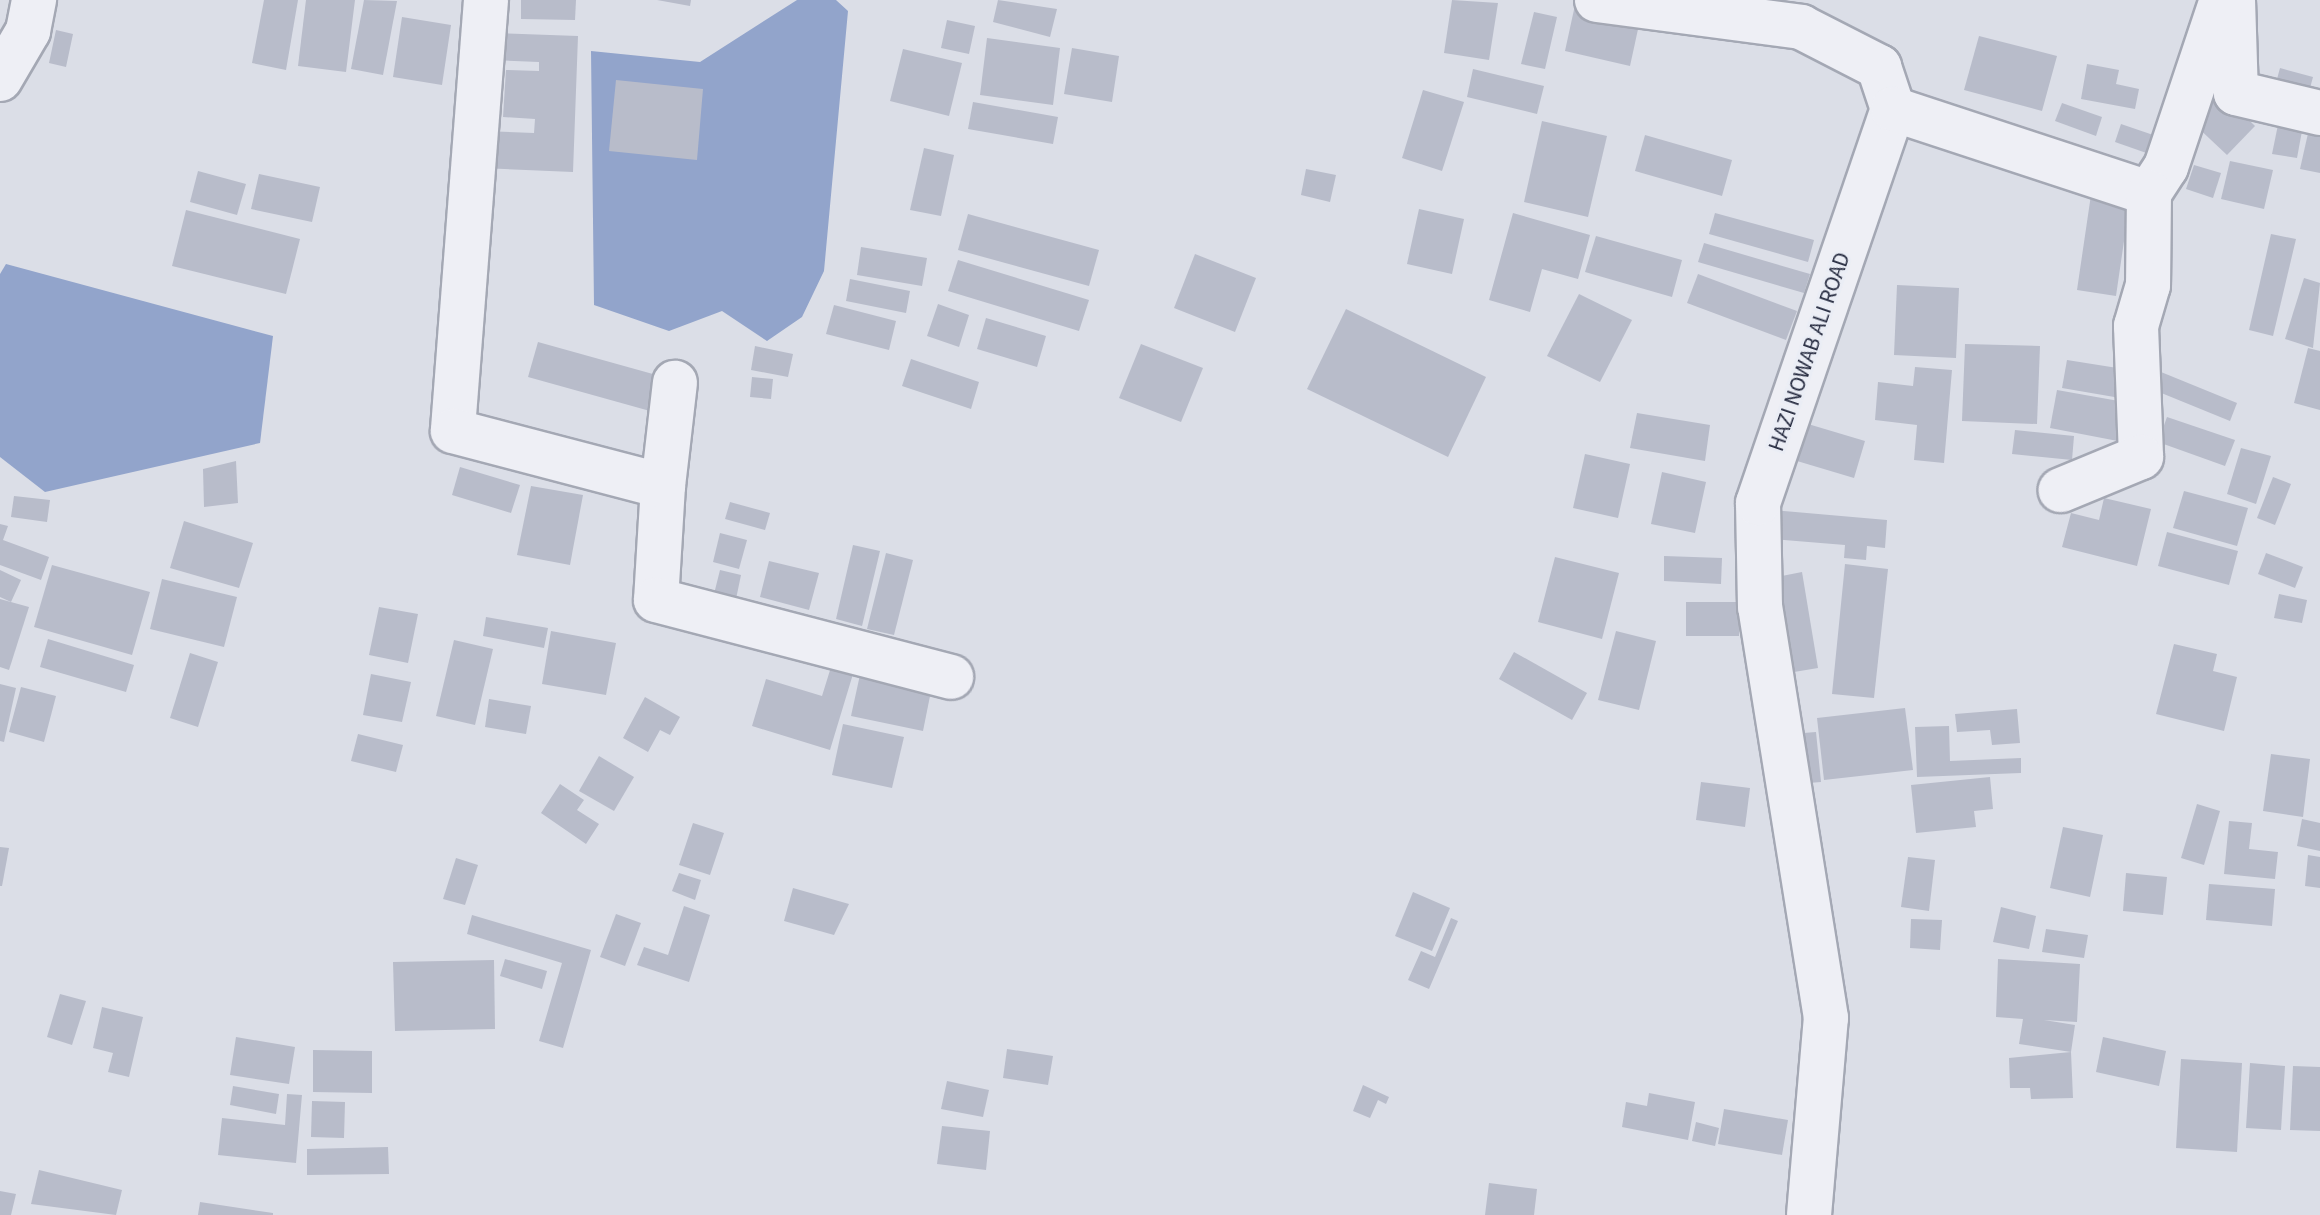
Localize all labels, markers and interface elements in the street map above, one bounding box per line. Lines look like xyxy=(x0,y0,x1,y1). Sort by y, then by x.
street label: HAZI NOWAB ALI ROAD xyxy=(1764,249,1856,455)

